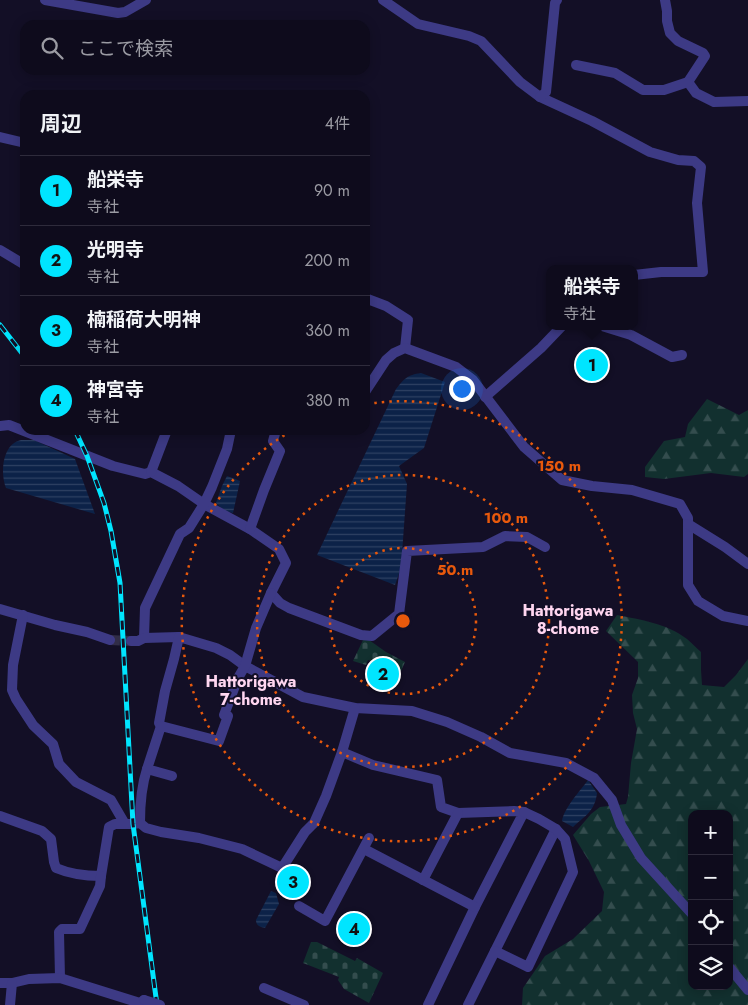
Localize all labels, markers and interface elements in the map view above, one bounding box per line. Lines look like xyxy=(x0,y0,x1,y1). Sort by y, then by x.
search box xyxy=(20,20,370,75)
icon: search xyxy=(38,34,66,62)
text: ここで検索 xyxy=(78,35,173,62)
text: 周辺 xyxy=(40,109,82,139)
text: 4件 xyxy=(325,112,350,135)
text: 船栄寺 xyxy=(87,166,144,193)
text: 1 xyxy=(52,179,60,202)
text: 90 m xyxy=(314,179,350,202)
text: 寺社 xyxy=(87,195,119,218)
text: 光明寺 xyxy=(87,236,144,263)
text: 2 xyxy=(51,249,61,272)
text: 200 m xyxy=(304,249,350,272)
text: 寺社 xyxy=(87,265,119,288)
popup xyxy=(546,265,638,330)
text: 船栄寺 xyxy=(563,273,621,300)
text: 寺社 xyxy=(563,302,596,325)
text: 楠稲荷大明神 xyxy=(87,306,201,333)
text: 3 xyxy=(51,319,61,342)
text: 360 m xyxy=(305,319,350,342)
text: 寺社 xyxy=(87,335,119,358)
pin: 1 xyxy=(576,346,608,384)
text: 神宮寺 xyxy=(87,376,144,403)
your location xyxy=(449,376,475,402)
text: 4 xyxy=(50,389,62,412)
text: 380 m xyxy=(306,389,350,412)
text: 寺社 xyxy=(87,405,119,428)
text: 150 m xyxy=(537,455,581,477)
text: 100 m xyxy=(484,507,528,529)
text: 50 m xyxy=(437,559,473,581)
district label: Hattorigawa 8-chome xyxy=(523,599,613,640)
centre of rings xyxy=(394,612,412,630)
pin: 2 xyxy=(367,655,399,693)
district label: Hattorigawa 7-chome xyxy=(206,670,296,711)
map controls xyxy=(688,810,733,990)
button: + xyxy=(688,810,733,855)
button: − xyxy=(688,855,733,900)
pin: 3 xyxy=(277,863,309,901)
button: locate xyxy=(688,900,733,945)
pin: 4 xyxy=(338,910,370,948)
button: layers xyxy=(688,945,733,990)

